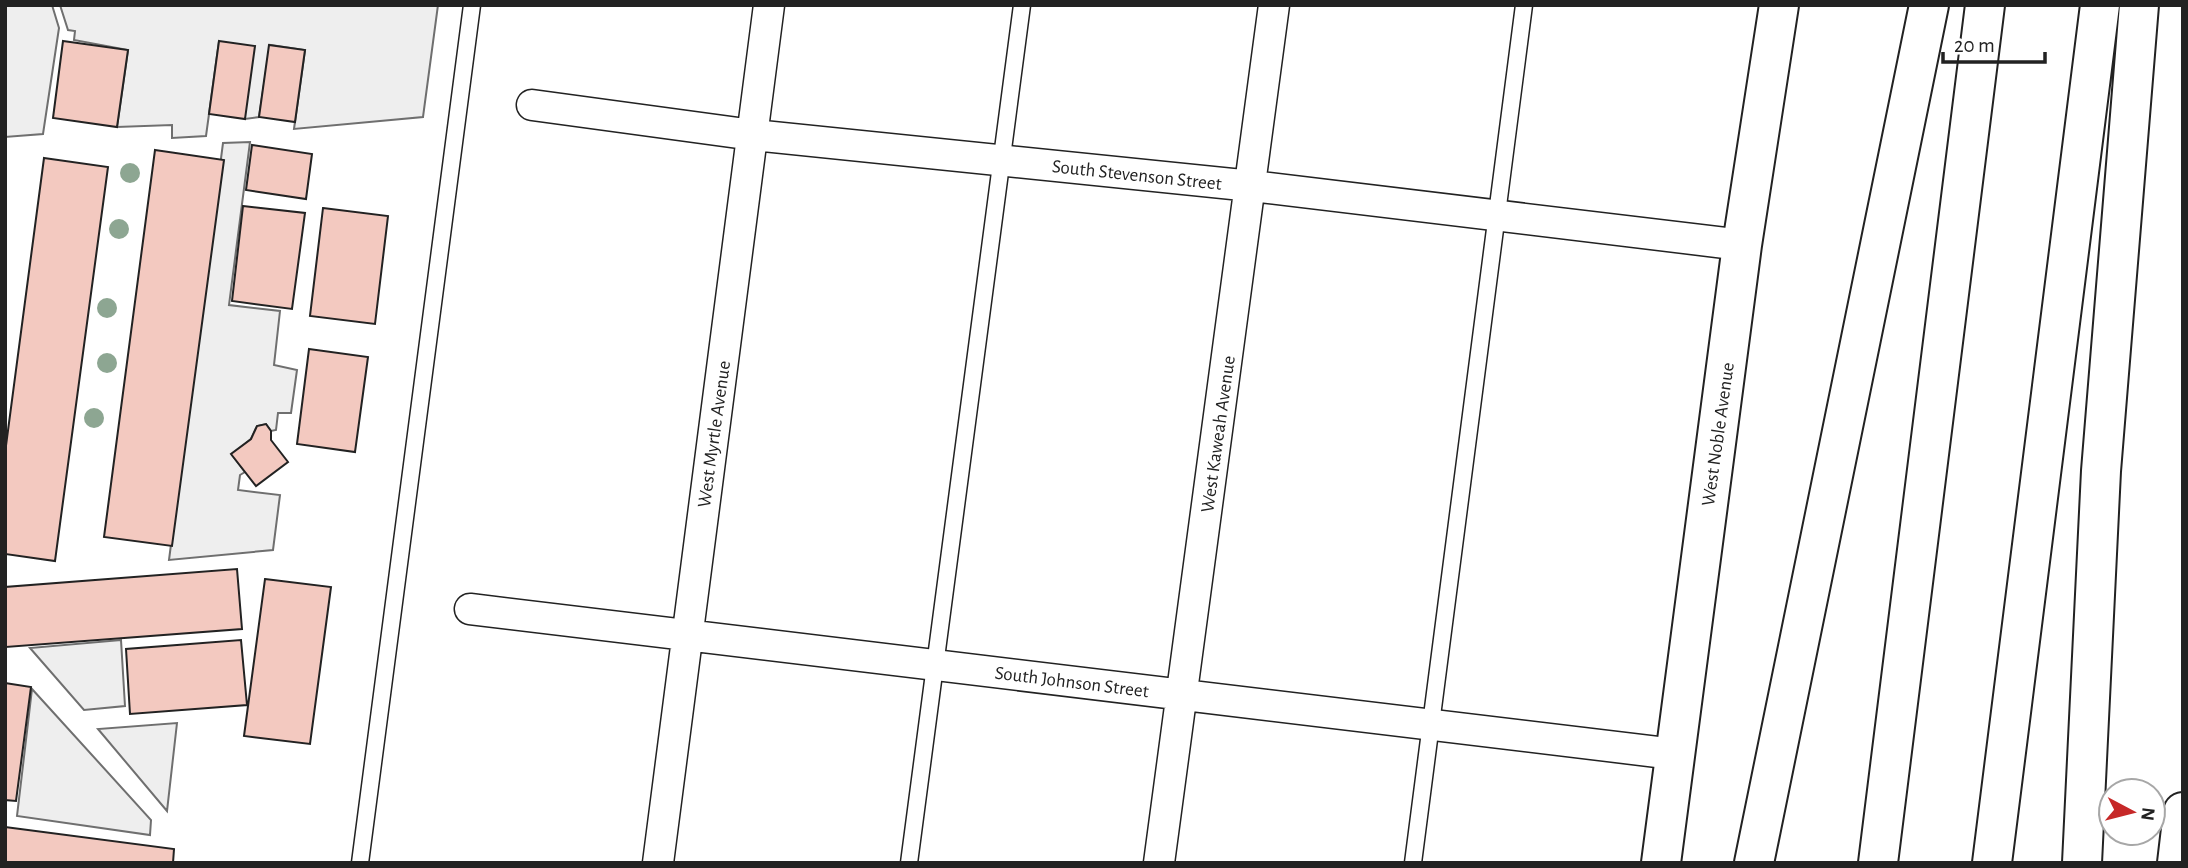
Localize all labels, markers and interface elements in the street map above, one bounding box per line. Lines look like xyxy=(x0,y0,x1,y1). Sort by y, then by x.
scale bar xyxy=(1943,21,2044,65)
text: 20 m xyxy=(1954,35,1995,56)
street label: South Stevenson Street xyxy=(1051,157,1223,194)
street label: West Kaweah Avenue xyxy=(1198,354,1239,514)
street label: West Myrtle Avenue xyxy=(695,360,734,509)
street label: West Noble Avenue xyxy=(1699,361,1738,507)
street label: South Johnson Street xyxy=(994,664,1150,701)
north arrow xyxy=(2097,777,2167,847)
text: N xyxy=(2137,806,2158,822)

